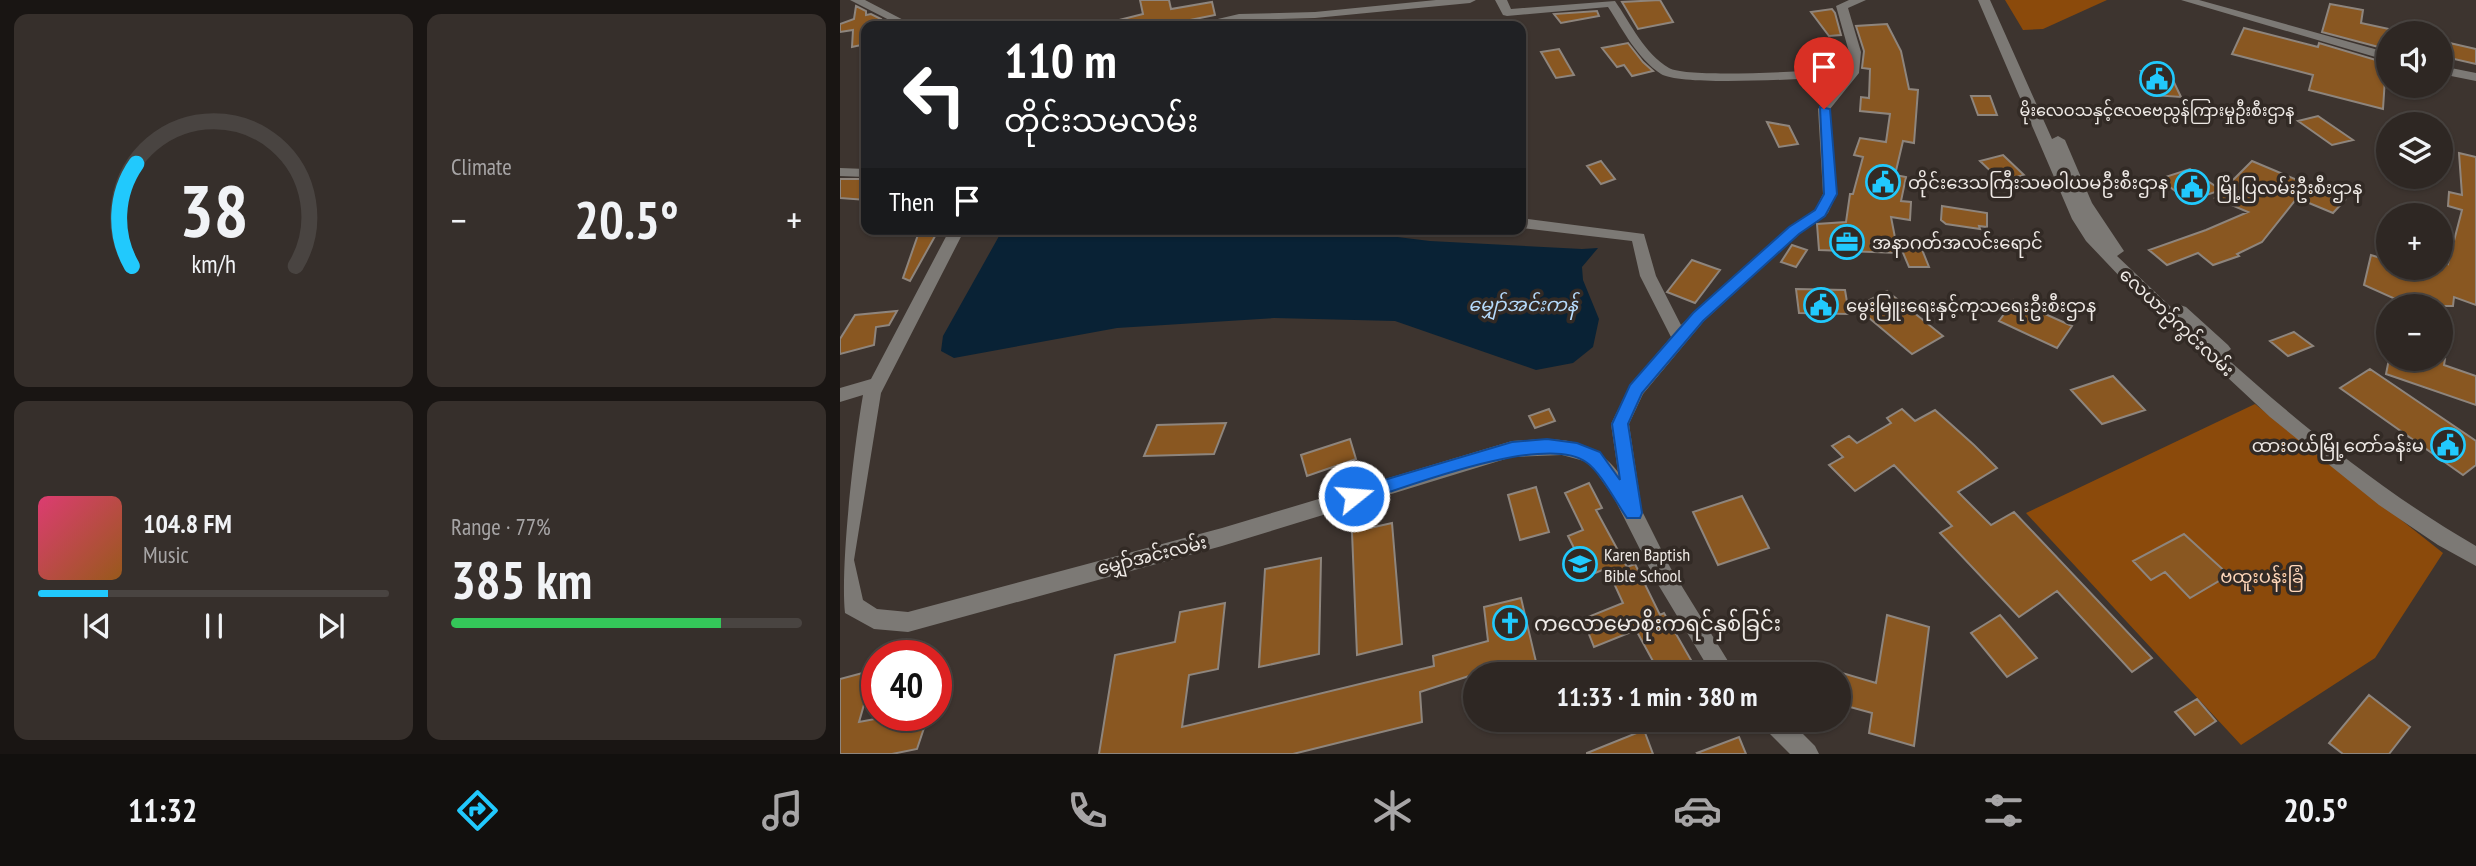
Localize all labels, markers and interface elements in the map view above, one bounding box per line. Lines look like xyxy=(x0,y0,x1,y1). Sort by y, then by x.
map controls xyxy=(2376,21,2453,371)
button: sound xyxy=(2376,21,2453,98)
text: 110 m xyxy=(1004,28,1117,92)
pin xyxy=(1794,37,1854,109)
icon: arrive xyxy=(1805,48,1843,86)
icon: left xyxy=(889,49,980,140)
public building icon: မိုးလေဝသနှင့်ဇလဗေညွန်ကြားမှုဦးစီးဌာန xyxy=(2138,60,2176,98)
text: တိုင်းသမလမ်း xyxy=(1004,99,1198,141)
place label: မိုးလေဝသနှင့်ဇလဗေညွန်ကြားမှုဦးစီးဌာန xyxy=(2020,99,2294,125)
button: layers xyxy=(2376,112,2453,189)
text: Climate xyxy=(451,152,512,181)
text: 38 xyxy=(179,163,248,257)
public building icon: တိုင်းဒေသကြီးသမဝါယမဦးစီးဌာန xyxy=(1864,163,1902,201)
public building icon: မြို့ပြလမ်းဦးစီးဌာန xyxy=(2173,168,2211,206)
place label: တိုင်းဒေသကြီးသမဝါယမဦးစီးဌာန xyxy=(1908,169,2168,198)
place label: မြို့ပြလမ်းဦးစီးဌာန xyxy=(2216,174,2362,203)
icon: arrive xyxy=(948,182,986,220)
text: Then xyxy=(889,185,934,218)
text: 20.5° xyxy=(574,186,679,253)
text: − xyxy=(451,195,467,244)
text: + xyxy=(786,195,802,244)
button: + xyxy=(2376,203,2453,280)
office icon: အနာဂတ်အလင်းရောင် xyxy=(1828,223,1866,261)
place label: အနာဂတ်အလင်းရောင် xyxy=(1872,230,2043,258)
text: km/h xyxy=(191,248,236,280)
street label: လေယာဉ်ကွင်းလမ်း xyxy=(2112,262,2240,384)
public building icon: မွေးမြူးရေးနှင့်ကုသရေးဦးစီးဌာန xyxy=(1802,286,1840,324)
water label: မျှော်အင်းကန် xyxy=(1468,291,1581,320)
place label: မွေးမြူးရေးနှင့်ကုသရေးဦးစီးဌာန xyxy=(1846,292,2096,321)
button: − xyxy=(2376,294,2453,371)
public building icon: ထားဝယ်မြို့တော်ခန်းမ xyxy=(2429,426,2467,464)
place label: ထားဝယ်မြို့တော်ခန်းမ xyxy=(2252,432,2424,461)
position arrow xyxy=(1317,459,1391,533)
text: 104.8 FM xyxy=(143,507,232,540)
text: Range · 77% xyxy=(451,512,551,541)
street label: မျှော်အင်းလမ်း xyxy=(1095,529,1210,584)
text: Music xyxy=(143,540,189,569)
place label: Karen Baptish Bible School xyxy=(1604,543,1690,587)
school or university icon: Karen Baptish Bible School xyxy=(1561,545,1599,583)
text: 385 km xyxy=(451,546,592,613)
park label: ဗထူးပန်းခြံ xyxy=(2220,564,2304,592)
church icon: ကလောမောစိုးကရင်နှစ်ခြင်း xyxy=(1491,604,1529,642)
icon: previous xyxy=(78,607,116,645)
icon: pause xyxy=(195,607,233,645)
icon: next xyxy=(312,607,350,645)
place label: ကလောမောစိုးကရင်နှစ်ခြင်း xyxy=(1534,608,1781,641)
speed limit sign: 40 xyxy=(861,640,952,731)
text: 11:33 · 1 min · 380 m xyxy=(1557,680,1757,713)
icon: directions xyxy=(453,786,502,835)
icon: music xyxy=(758,786,807,835)
icon: phone xyxy=(1063,786,1112,835)
icon: climate xyxy=(1368,786,1417,835)
icon: car xyxy=(1673,786,1722,835)
icon: filters xyxy=(1979,786,2028,835)
text: 11:32 xyxy=(128,789,197,831)
text: 20.5° xyxy=(2284,789,2348,831)

